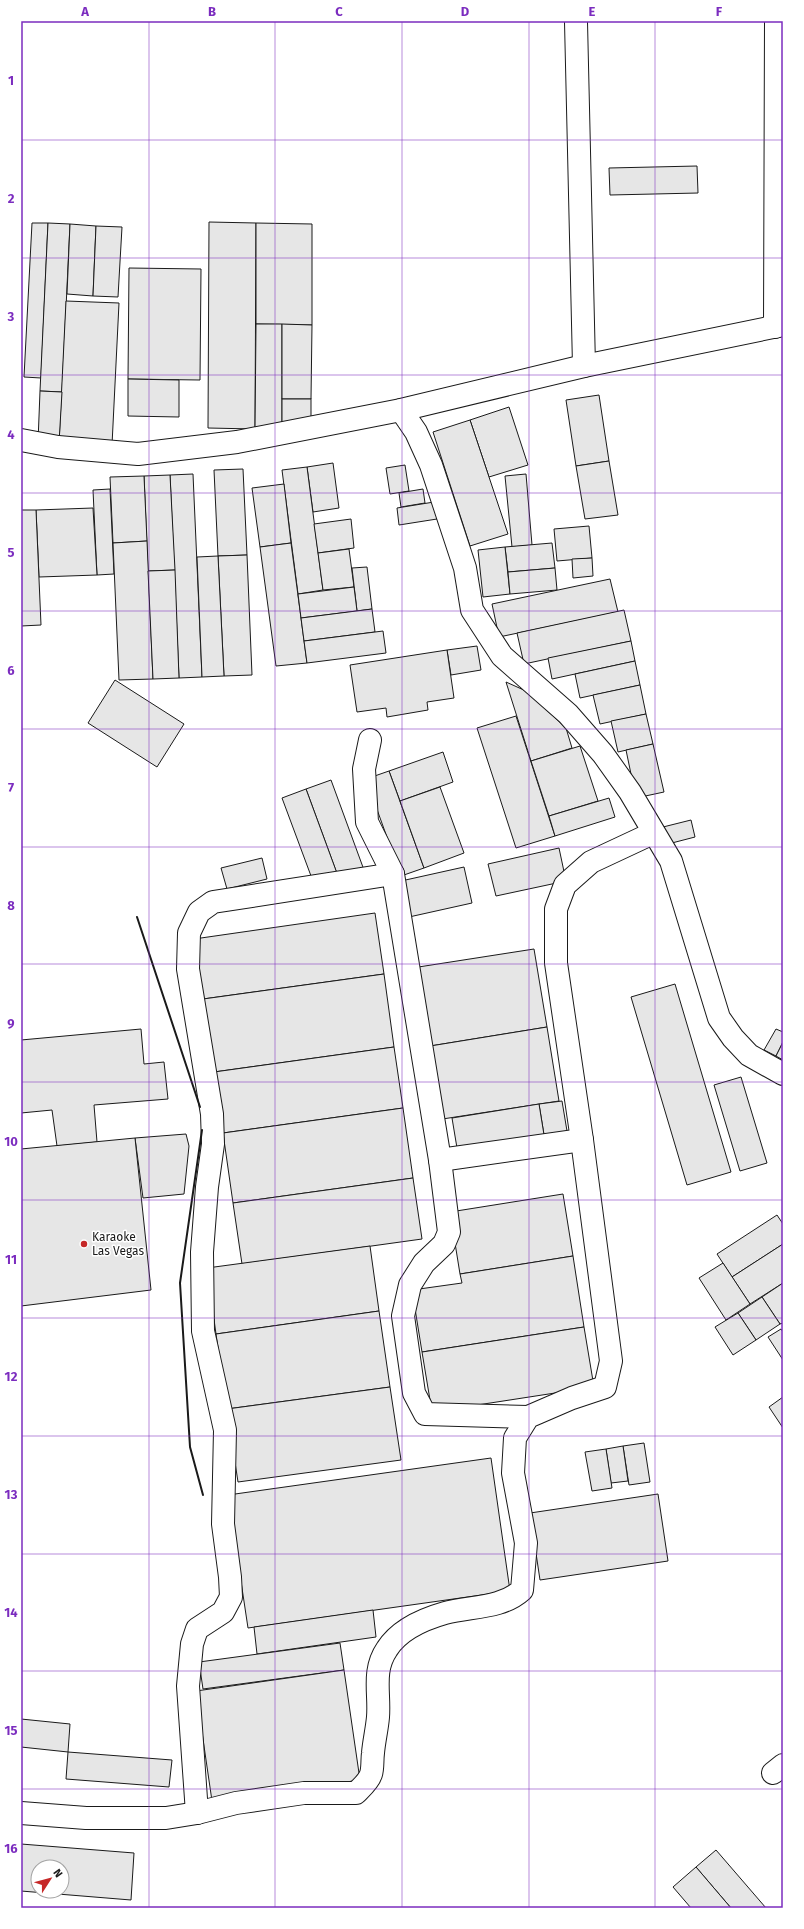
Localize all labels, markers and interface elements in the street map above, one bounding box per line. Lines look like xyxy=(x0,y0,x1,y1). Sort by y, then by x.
text: A xyxy=(80,4,89,19)
text: B xyxy=(208,4,216,19)
text: C xyxy=(335,4,343,19)
text: D xyxy=(461,4,470,19)
text: E xyxy=(589,4,596,19)
text: F xyxy=(716,4,723,19)
text: 1 xyxy=(8,73,14,88)
text: 2 xyxy=(8,191,15,206)
text: 3 xyxy=(7,309,15,324)
text: 4 xyxy=(7,427,15,442)
text: 5 xyxy=(8,545,15,560)
text: 6 xyxy=(7,663,15,678)
text: 7 xyxy=(8,780,14,795)
text: 8 xyxy=(7,898,15,913)
text: 9 xyxy=(7,1016,15,1031)
text: 10 xyxy=(4,1134,18,1149)
place label: Karaoke Las Vegas xyxy=(92,1230,144,1258)
marker: Karaoke Las Vegas xyxy=(79,1239,89,1249)
text: 11 xyxy=(5,1252,17,1267)
text: 12 xyxy=(5,1369,18,1384)
text: 13 xyxy=(5,1487,18,1502)
text: 14 xyxy=(4,1605,18,1620)
text: 15 xyxy=(4,1723,18,1738)
text: 16 xyxy=(4,1841,18,1856)
north arrow xyxy=(30,1859,70,1899)
text: N xyxy=(50,1867,65,1880)

